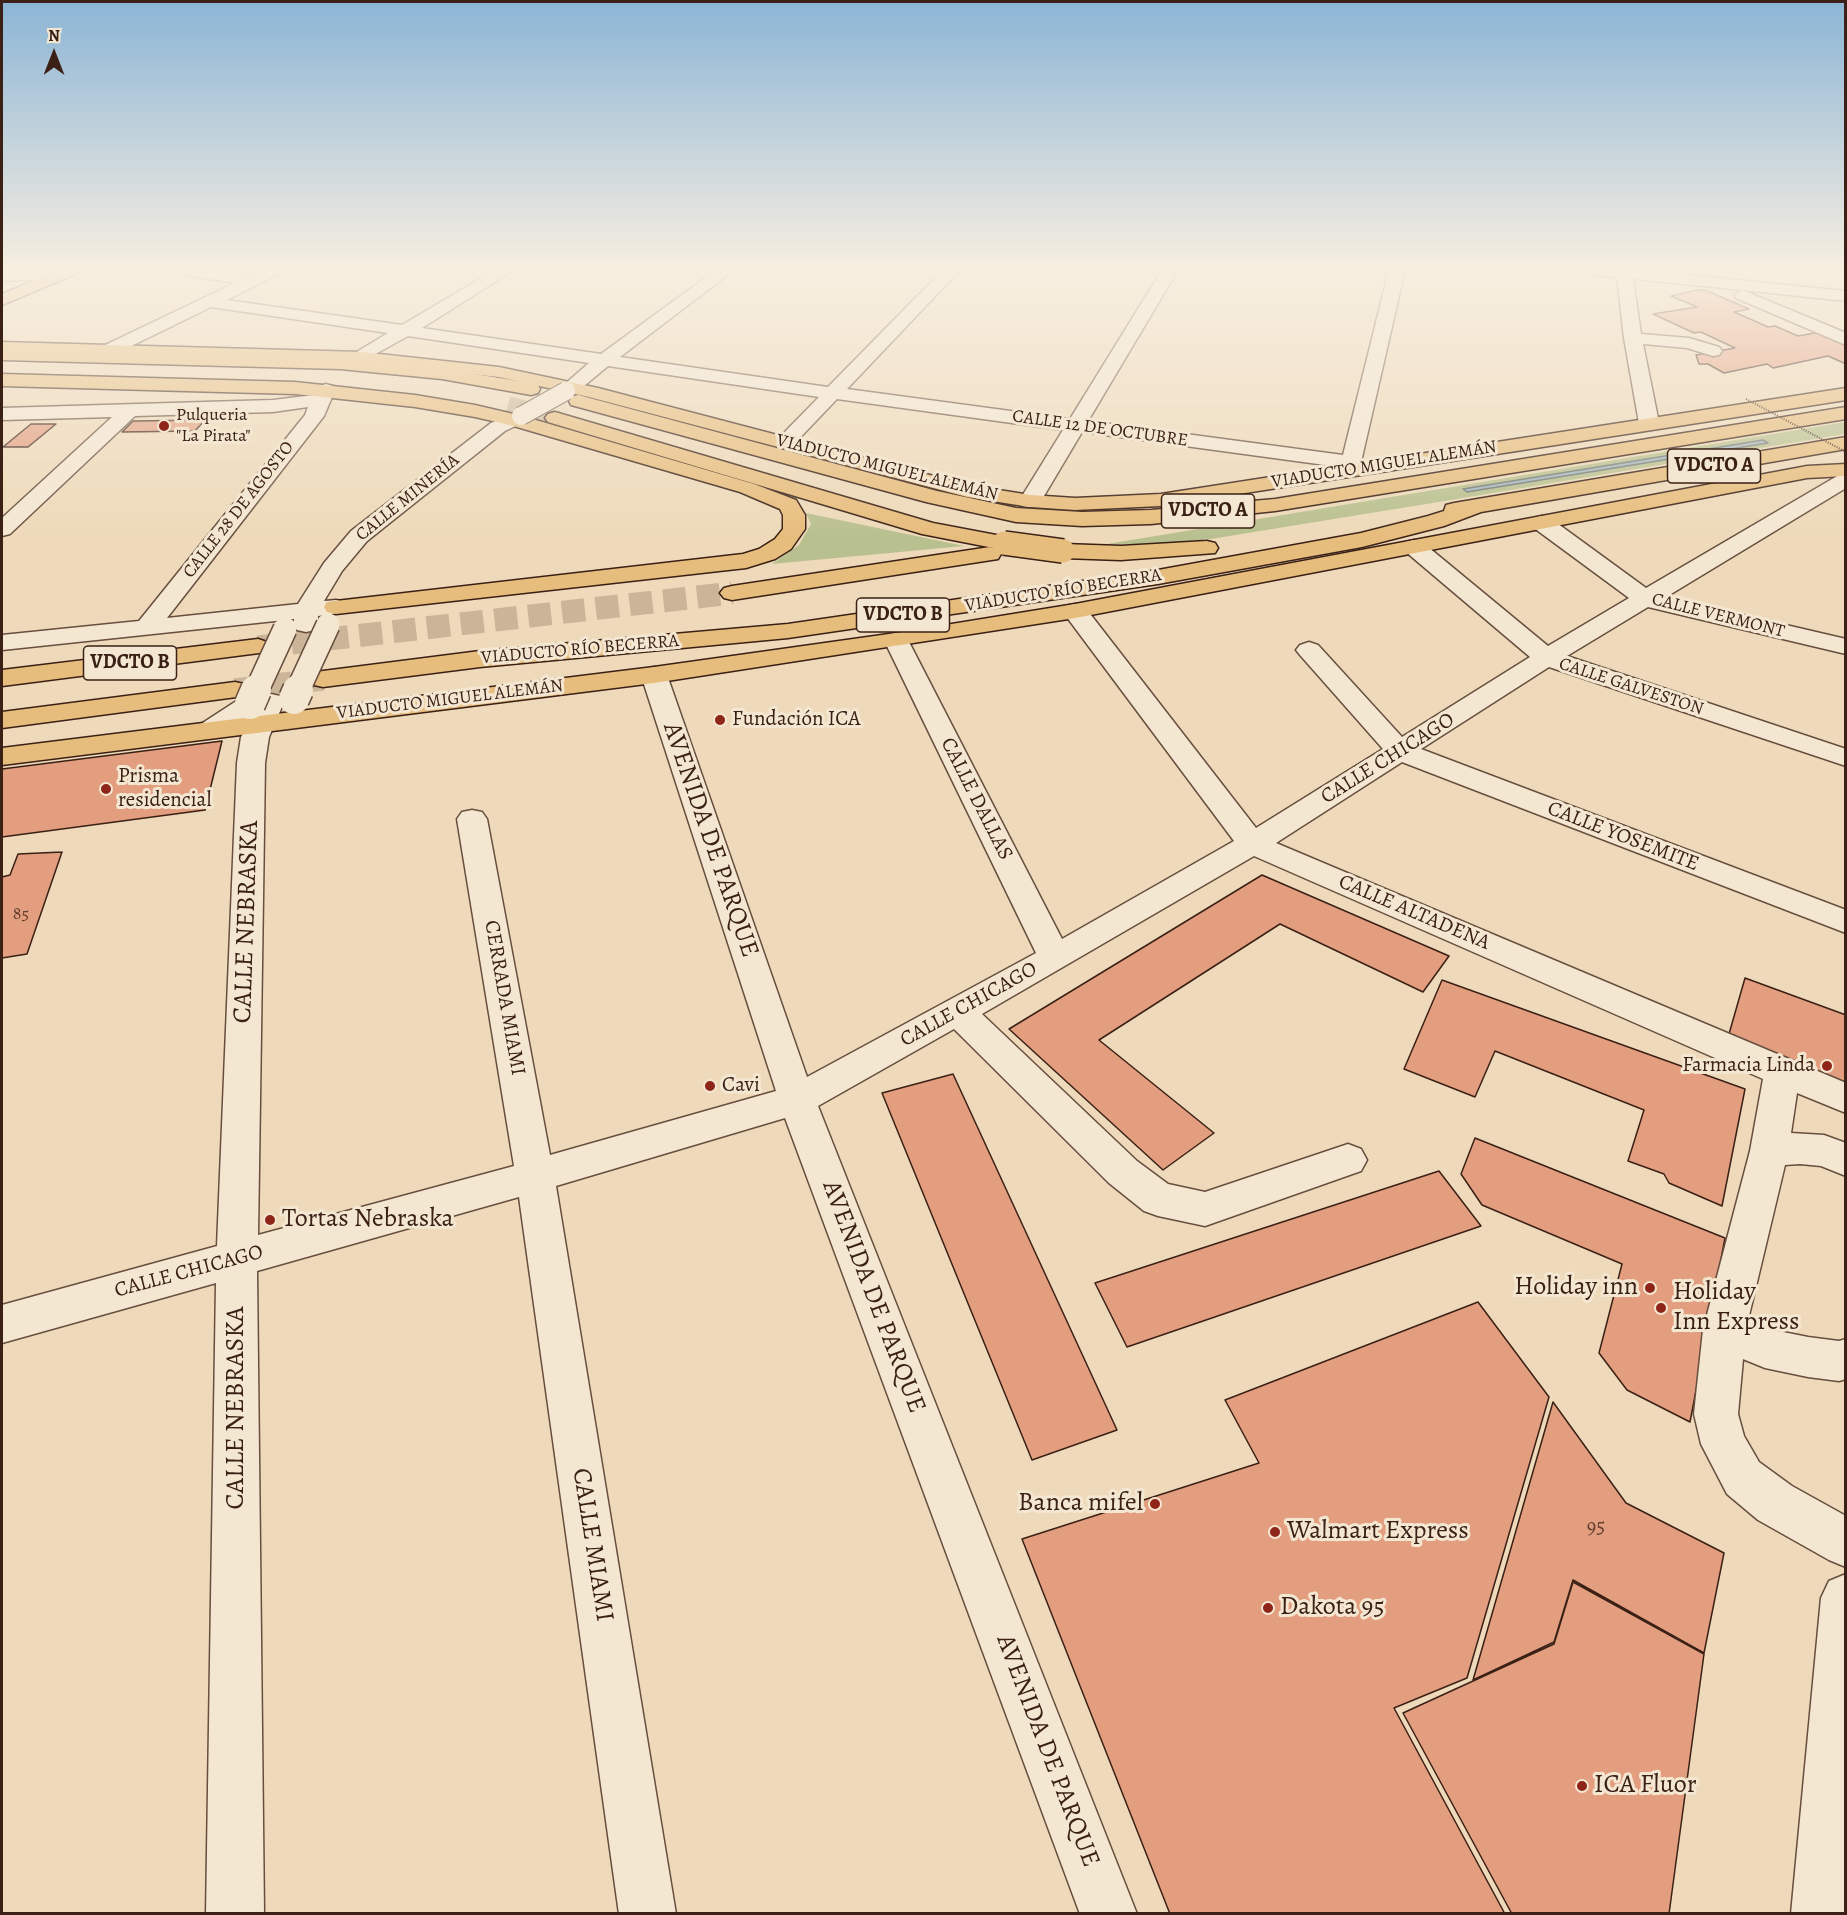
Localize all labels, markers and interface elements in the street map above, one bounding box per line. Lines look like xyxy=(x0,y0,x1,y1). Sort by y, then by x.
north arrow xyxy=(24,24,84,84)
text: N xyxy=(48,25,60,47)
place label: Pulqueria "La Pirata" xyxy=(176,405,251,448)
street label: CALLE 12 DE OCTUBRE xyxy=(1011,406,1189,452)
marker: Pulqueria "La Pirata" xyxy=(157,419,171,433)
street label: VIADUCTO MIGUEL ALEMÁN xyxy=(774,430,1000,506)
street label: CALLE 28 DE AGOSTO xyxy=(179,437,299,583)
street label: VIADUCTO MIGUEL ALEMÁN xyxy=(1270,437,1498,493)
road number: VDCTO A xyxy=(1668,449,1760,483)
street label: CALLE MINERÍA xyxy=(352,450,464,546)
road number: VDCTO A xyxy=(1162,494,1254,528)
street label: VIADUCTO RÍO BECERRA xyxy=(963,565,1163,617)
street label: CALLE VERMONT xyxy=(1649,589,1787,643)
road number: VDCTO B xyxy=(856,598,950,632)
street label: VIADUCTO RÍO BECERRA xyxy=(480,631,680,669)
road number: VDCTO B xyxy=(84,646,176,680)
street label: CALLE GALVESTON xyxy=(1556,653,1706,721)
street label: VIADUCTO MIGUEL ALEMÁN xyxy=(336,675,564,725)
place label: Fundación ICA xyxy=(732,707,861,733)
street label: CALLE CHICAGO xyxy=(1317,708,1459,810)
marker: Fundación ICA xyxy=(713,713,727,727)
street label: AVENIDA DE PARQUE xyxy=(655,719,765,961)
street label: CALLE DALLAS xyxy=(934,734,1018,864)
place label: Prisma residencial xyxy=(118,764,212,814)
marker: Prisma residencial xyxy=(99,782,113,796)
street label: CALLE YOSEMITE xyxy=(1544,797,1702,877)
street label: CALLE NEBRASKA xyxy=(228,820,266,1024)
street label: CALLE ALTADENA xyxy=(1334,870,1494,956)
house number: 85 xyxy=(13,904,29,926)
street label: CERRADA MIAMI xyxy=(478,918,530,1078)
street label: CALLE CHICAGO xyxy=(896,957,1042,1053)
place label: Farmacia Linda xyxy=(1682,1053,1815,1079)
marker: Farmacia Linda xyxy=(1820,1059,1834,1073)
place label: Cavi xyxy=(722,1073,760,1099)
marker: Cavi xyxy=(703,1079,717,1093)
street label: AVENIDA DE PARQUE xyxy=(814,1176,932,1418)
place label: Tortas Nebraska xyxy=(282,1204,454,1236)
marker: Tortas Nebraska xyxy=(263,1213,277,1227)
street label: CALLE CHICAGO xyxy=(112,1240,266,1304)
place label: Holiday inn xyxy=(1514,1272,1638,1304)
place label: Holiday Inn Express xyxy=(1673,1277,1799,1338)
marker: Holiday inn xyxy=(1643,1281,1657,1295)
marker: Holiday Inn Express xyxy=(1654,1301,1668,1315)
street label: CALLE NEBRASKA xyxy=(221,1307,253,1509)
street label: CALLE MIAMI xyxy=(564,1466,620,1624)
place label: Banca mifel xyxy=(1018,1488,1143,1520)
marker: Banca mifel xyxy=(1148,1497,1162,1511)
house number: 95 xyxy=(1587,1515,1605,1541)
place label: Walmart Express xyxy=(1287,1516,1469,1548)
marker: Walmart Express xyxy=(1268,1525,1282,1539)
place label: Dakota 95 xyxy=(1280,1592,1385,1624)
marker: Dakota 95 xyxy=(1261,1601,1275,1615)
street label: AVENIDA DE PARQUE xyxy=(988,1630,1106,1872)
place label: ICA Fluor xyxy=(1594,1770,1697,1802)
marker: ICA Fluor xyxy=(1575,1779,1589,1793)

